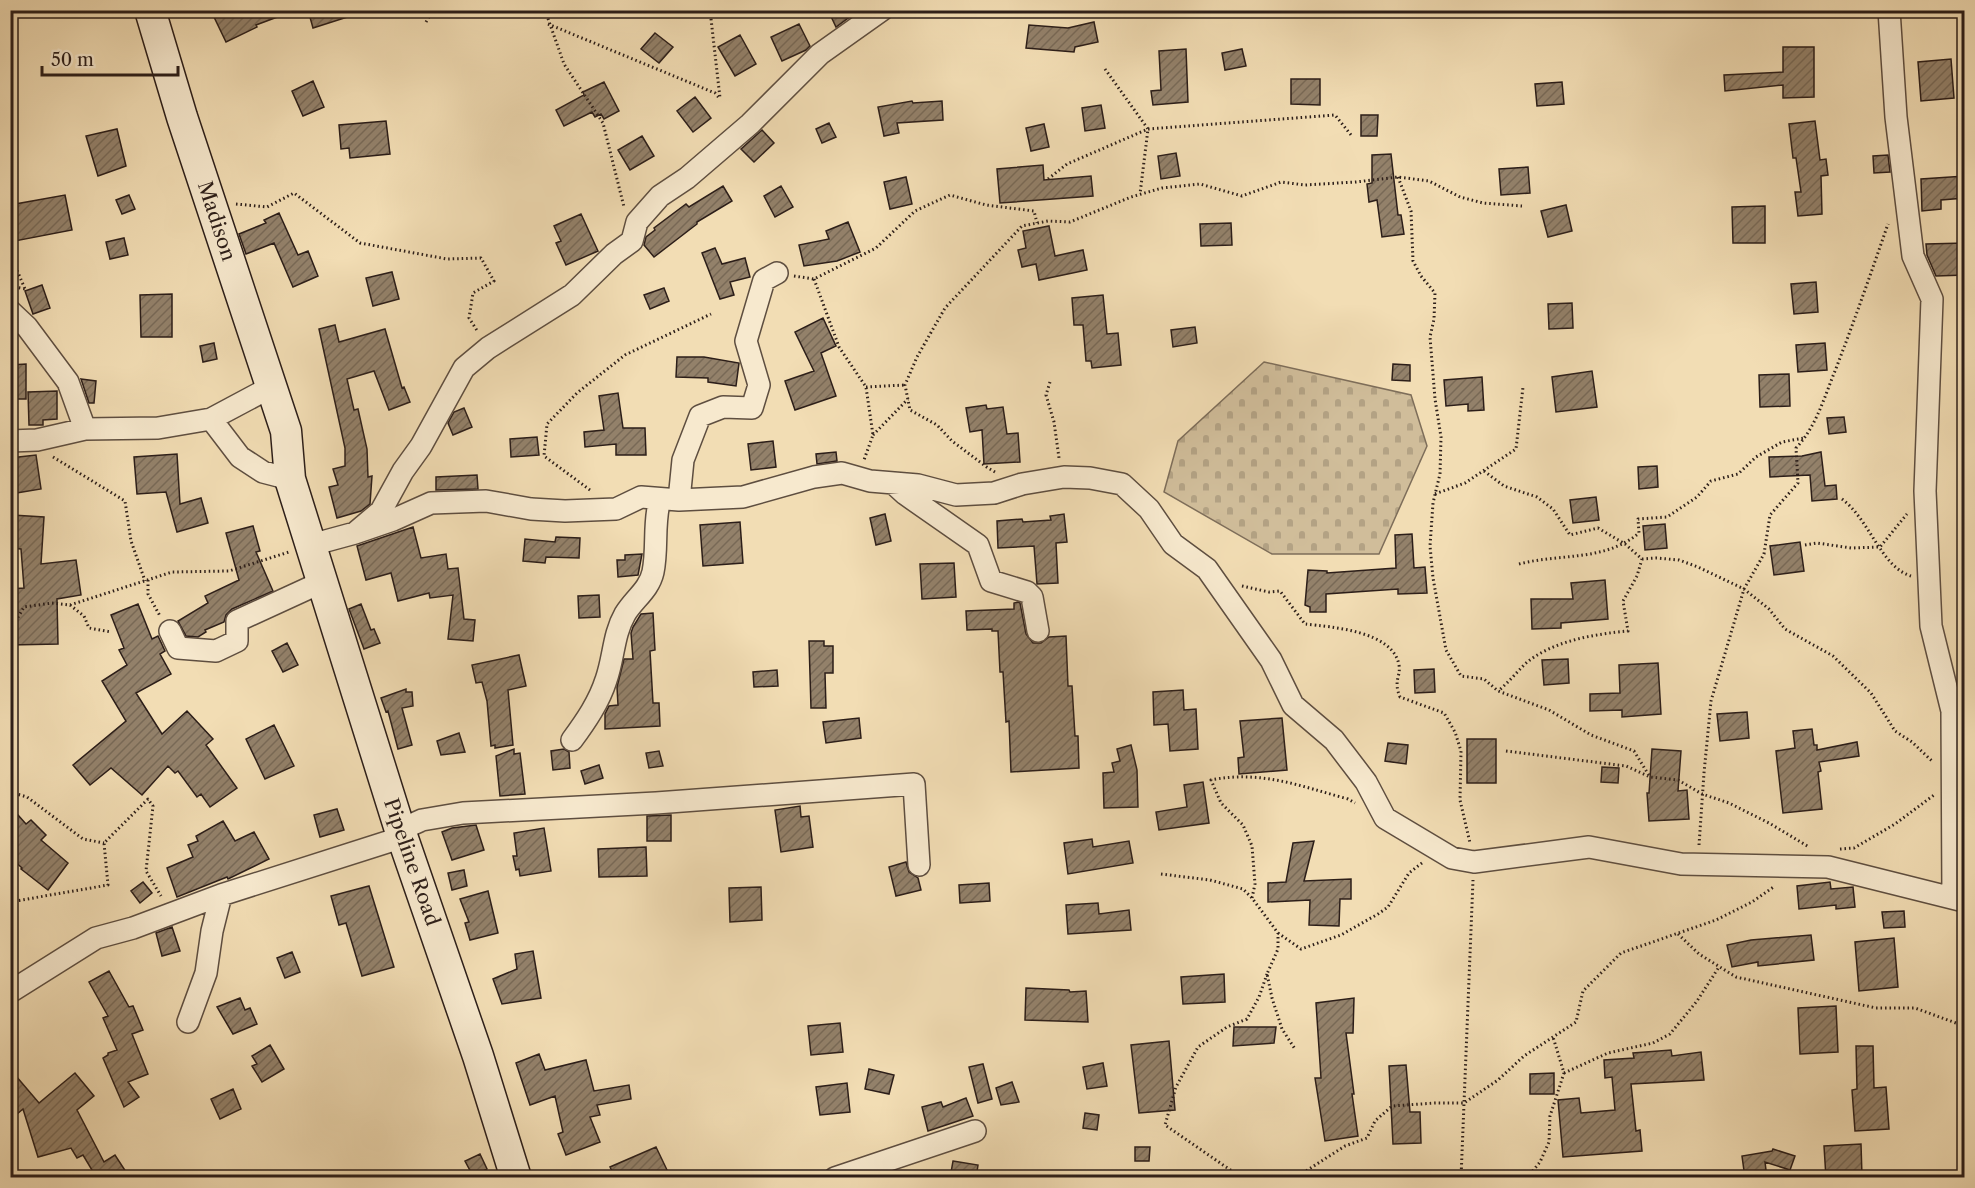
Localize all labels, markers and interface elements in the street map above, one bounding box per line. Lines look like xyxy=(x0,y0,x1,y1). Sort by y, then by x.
scale bar xyxy=(42,39,178,77)
text: 50 m xyxy=(51,49,94,71)
street label: Madison xyxy=(193,178,241,264)
street label: Pipeline Road xyxy=(379,795,445,929)

